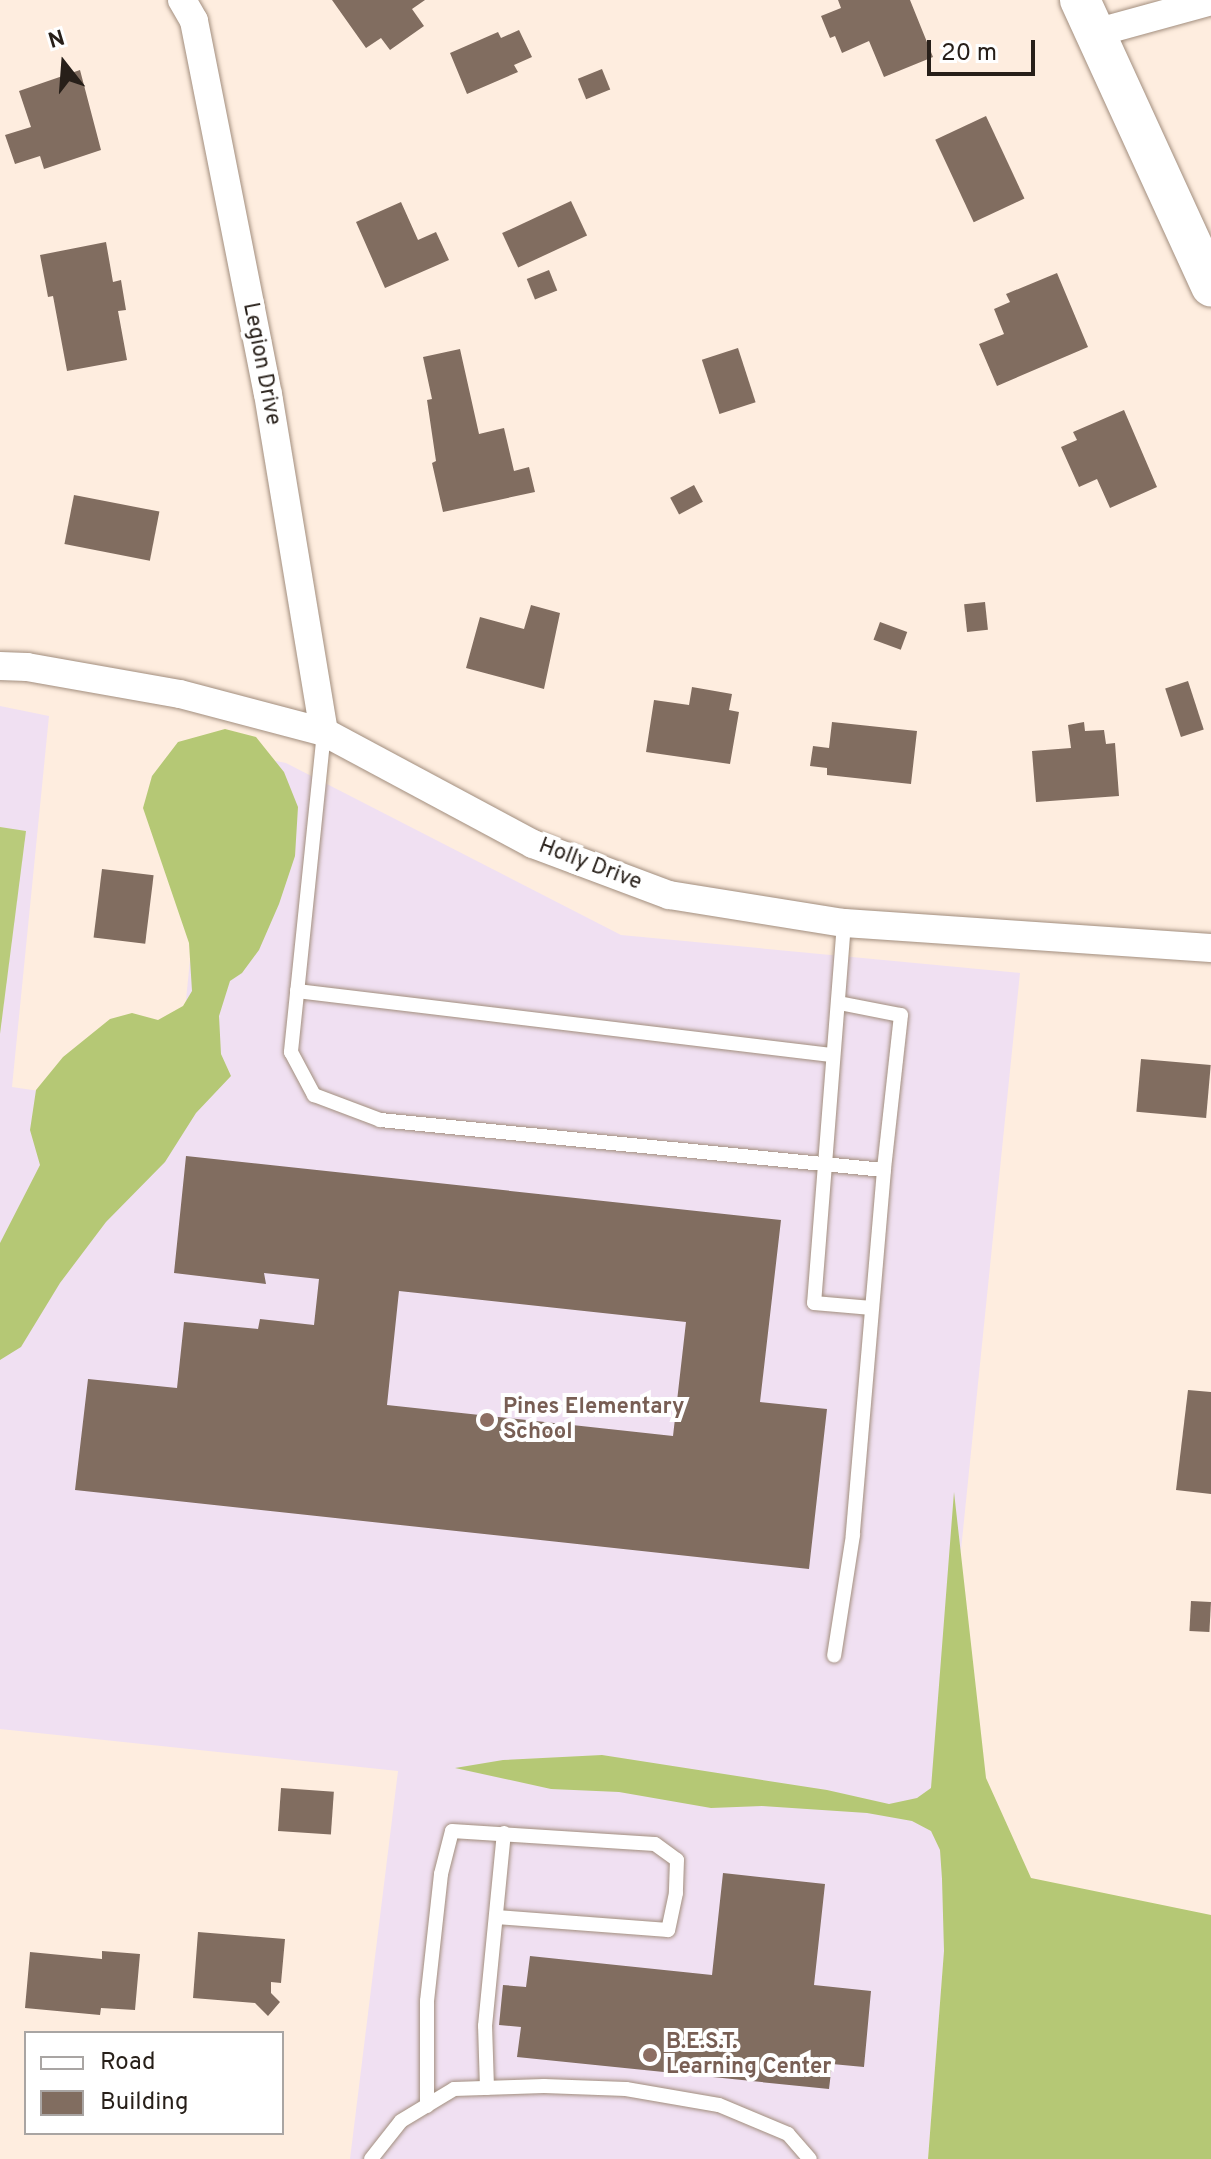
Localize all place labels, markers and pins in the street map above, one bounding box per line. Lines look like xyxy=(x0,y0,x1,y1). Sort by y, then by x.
place label: Pines Elementary School xyxy=(503,1394,684,1446)
marker: Pines Elementary School xyxy=(478,1411,496,1429)
place label: B.E.S.T. Learning Center xyxy=(666,2029,831,2080)
marker: B.E.S.T. Learning Center xyxy=(641,2046,659,2064)

